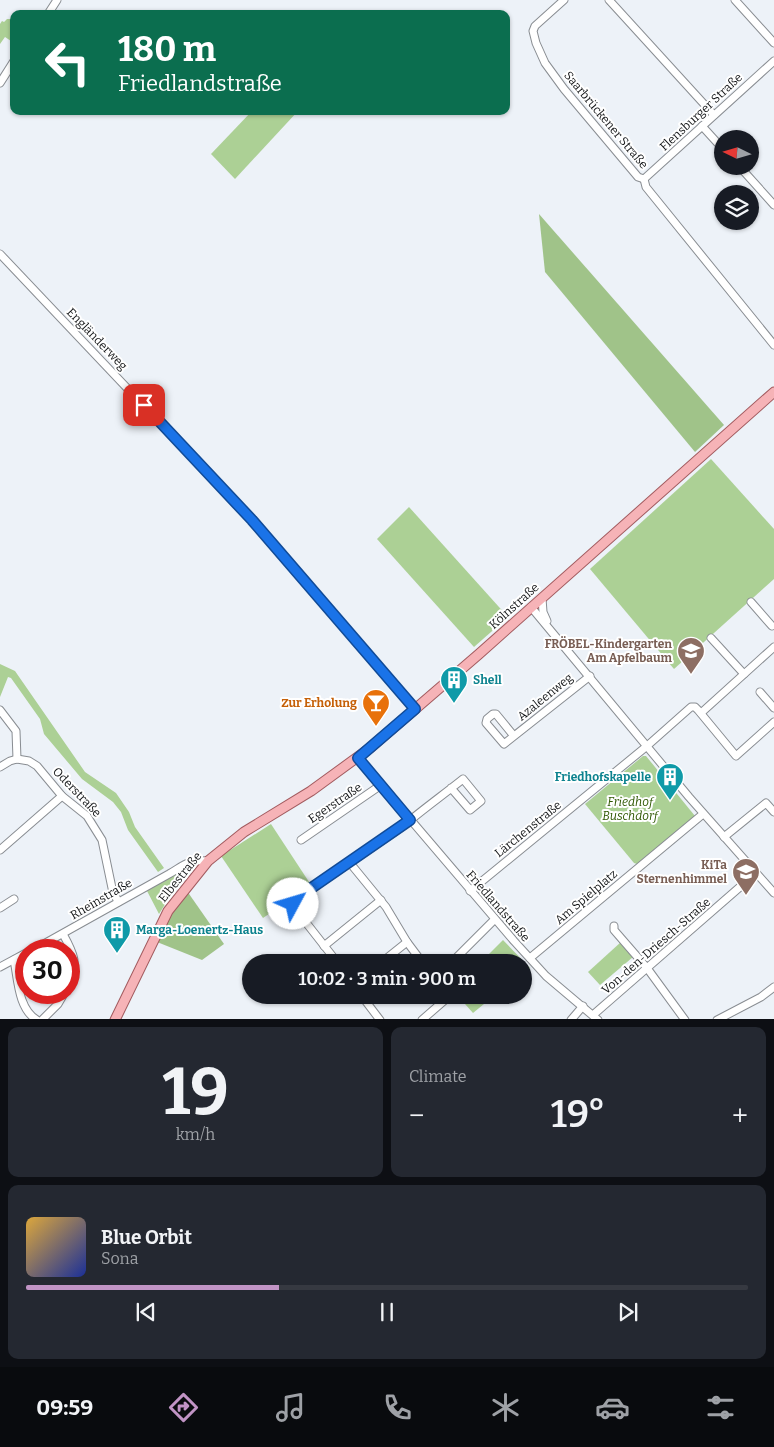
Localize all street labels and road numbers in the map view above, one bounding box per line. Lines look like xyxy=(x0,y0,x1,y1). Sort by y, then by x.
street label: Saarbrückener Straße xyxy=(561,69,651,171)
street label: Flensburger Straße xyxy=(657,70,745,154)
street label: Engländerweg xyxy=(64,305,130,373)
street label: Kölnstraße xyxy=(486,580,542,632)
street label: Azaleenweg xyxy=(515,670,576,724)
street label: Oderstraße xyxy=(50,764,104,820)
street label: Egerstraße xyxy=(306,780,364,826)
street label: Lärchenstraße xyxy=(492,798,564,860)
street label: Elbestraße xyxy=(156,849,204,905)
street label: Am Spielplatz xyxy=(552,867,620,927)
street label: Friedlandstraße xyxy=(463,868,533,944)
street label: Rheinstraße xyxy=(68,876,134,922)
street label: Von-den-Driesch-Straße xyxy=(599,895,713,997)

